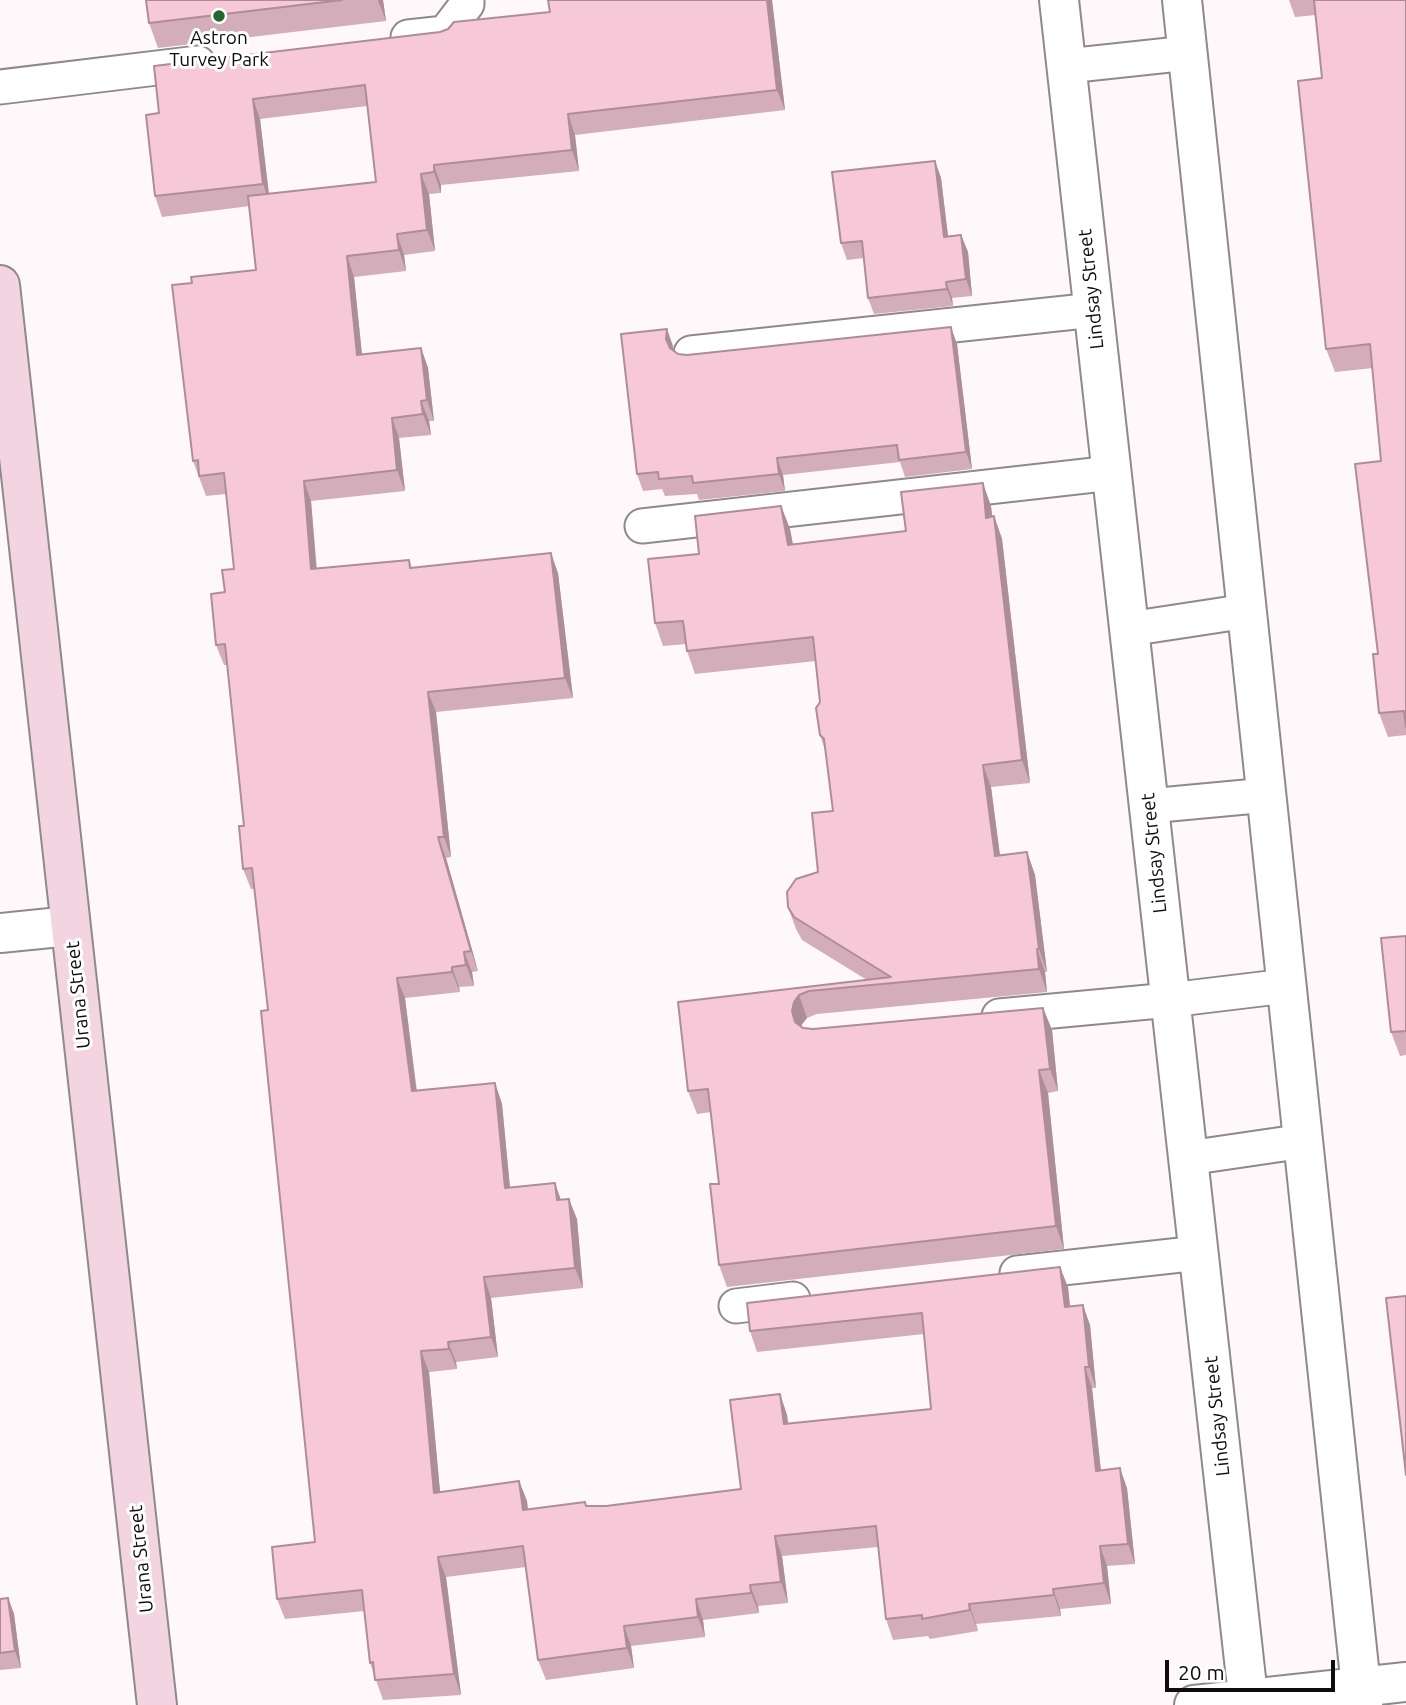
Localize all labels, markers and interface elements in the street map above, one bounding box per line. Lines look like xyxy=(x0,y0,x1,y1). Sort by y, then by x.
marker: Astron Turvey Park xyxy=(211,8,227,24)
place label: Astron Turvey Park xyxy=(169,27,269,71)
street label: Lindsay Street xyxy=(1073,228,1109,350)
street label: Lindsay Street xyxy=(1136,792,1172,914)
street label: Urana Street xyxy=(61,940,95,1050)
street label: Lindsay Street xyxy=(1199,1355,1235,1477)
street label: Urana Street xyxy=(124,1504,158,1614)
scale bar xyxy=(1168,1646,1338,1690)
text: 20 m xyxy=(1178,1660,1225,1684)

